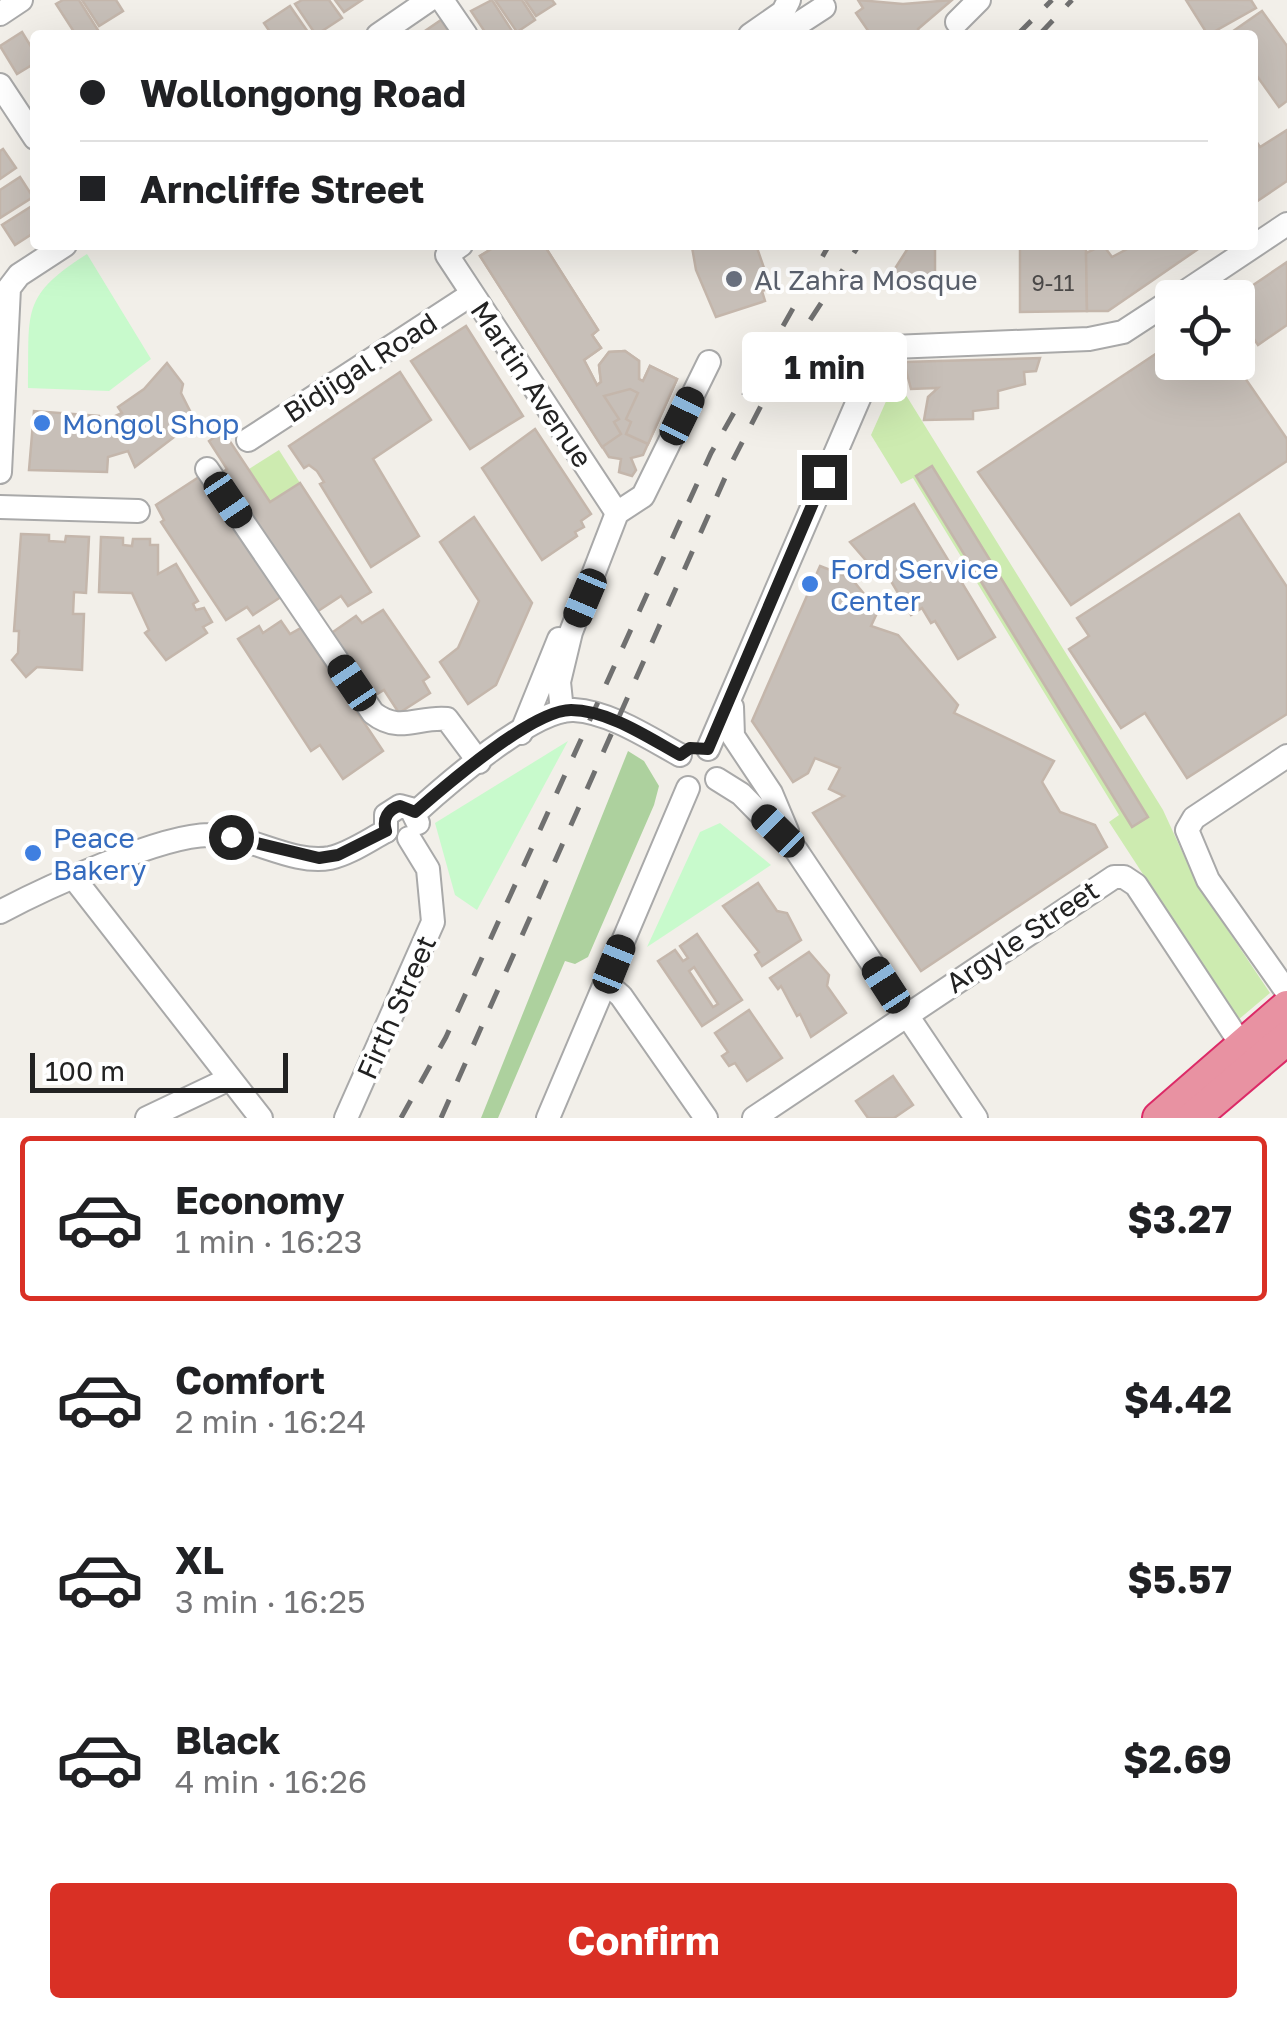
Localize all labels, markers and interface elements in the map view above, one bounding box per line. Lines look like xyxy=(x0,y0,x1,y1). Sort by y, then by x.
text: Wollongong Road xyxy=(140,70,466,115)
text: Arncliffe Street xyxy=(140,166,424,211)
place label: Al Zahra Mosque xyxy=(754,263,978,296)
marker: Al Zahra Mosque xyxy=(723,268,745,290)
house number: 9-11 xyxy=(1031,269,1075,296)
map controls xyxy=(1155,280,1255,380)
button: locate xyxy=(1155,280,1255,380)
street label: Martin Avenue xyxy=(464,295,600,473)
street label: Bidjigal Road xyxy=(277,305,443,429)
callout: 1 min xyxy=(742,332,906,402)
text: 1 min xyxy=(784,348,865,386)
car xyxy=(655,382,709,450)
place label: Mongol Shop xyxy=(62,407,239,440)
marker: Mongol Shop xyxy=(31,412,53,434)
route end xyxy=(802,455,847,500)
car xyxy=(199,467,257,533)
place label: Ford Service Center xyxy=(830,552,999,617)
car xyxy=(559,565,611,631)
marker: Ford Service Center xyxy=(799,573,821,595)
car xyxy=(323,650,381,716)
car xyxy=(746,799,810,863)
route start xyxy=(209,815,254,860)
place label: Peace Bakery xyxy=(53,821,147,886)
marker: Peace Bakery xyxy=(22,842,44,864)
street label: Argyle Street xyxy=(939,873,1105,999)
street label: Firth Street xyxy=(350,930,442,1084)
car xyxy=(589,931,639,997)
car xyxy=(857,952,915,1018)
scale bar xyxy=(30,1048,288,1092)
text: 100 m xyxy=(45,1054,125,1087)
icon: car xyxy=(55,1174,145,1264)
text: Economy xyxy=(175,1177,344,1222)
text: $3.27 xyxy=(1127,1196,1232,1241)
text: 1 min · 16:23 xyxy=(175,1222,362,1260)
icon: car xyxy=(55,1354,145,1444)
text: Comfort xyxy=(175,1357,325,1402)
text: $4.42 xyxy=(1124,1376,1232,1421)
text: 2 min · 16:24 xyxy=(175,1402,366,1440)
icon: car xyxy=(55,1534,145,1624)
text: XL xyxy=(175,1537,224,1582)
text: $5.57 xyxy=(1127,1556,1232,1601)
text: 3 min · 16:25 xyxy=(175,1582,366,1620)
icon: car xyxy=(55,1714,145,1804)
text: Black xyxy=(175,1717,280,1762)
text: $2.69 xyxy=(1123,1736,1232,1781)
text: 4 min · 16:26 xyxy=(175,1762,367,1800)
button: Confirm xyxy=(50,1883,1237,1998)

